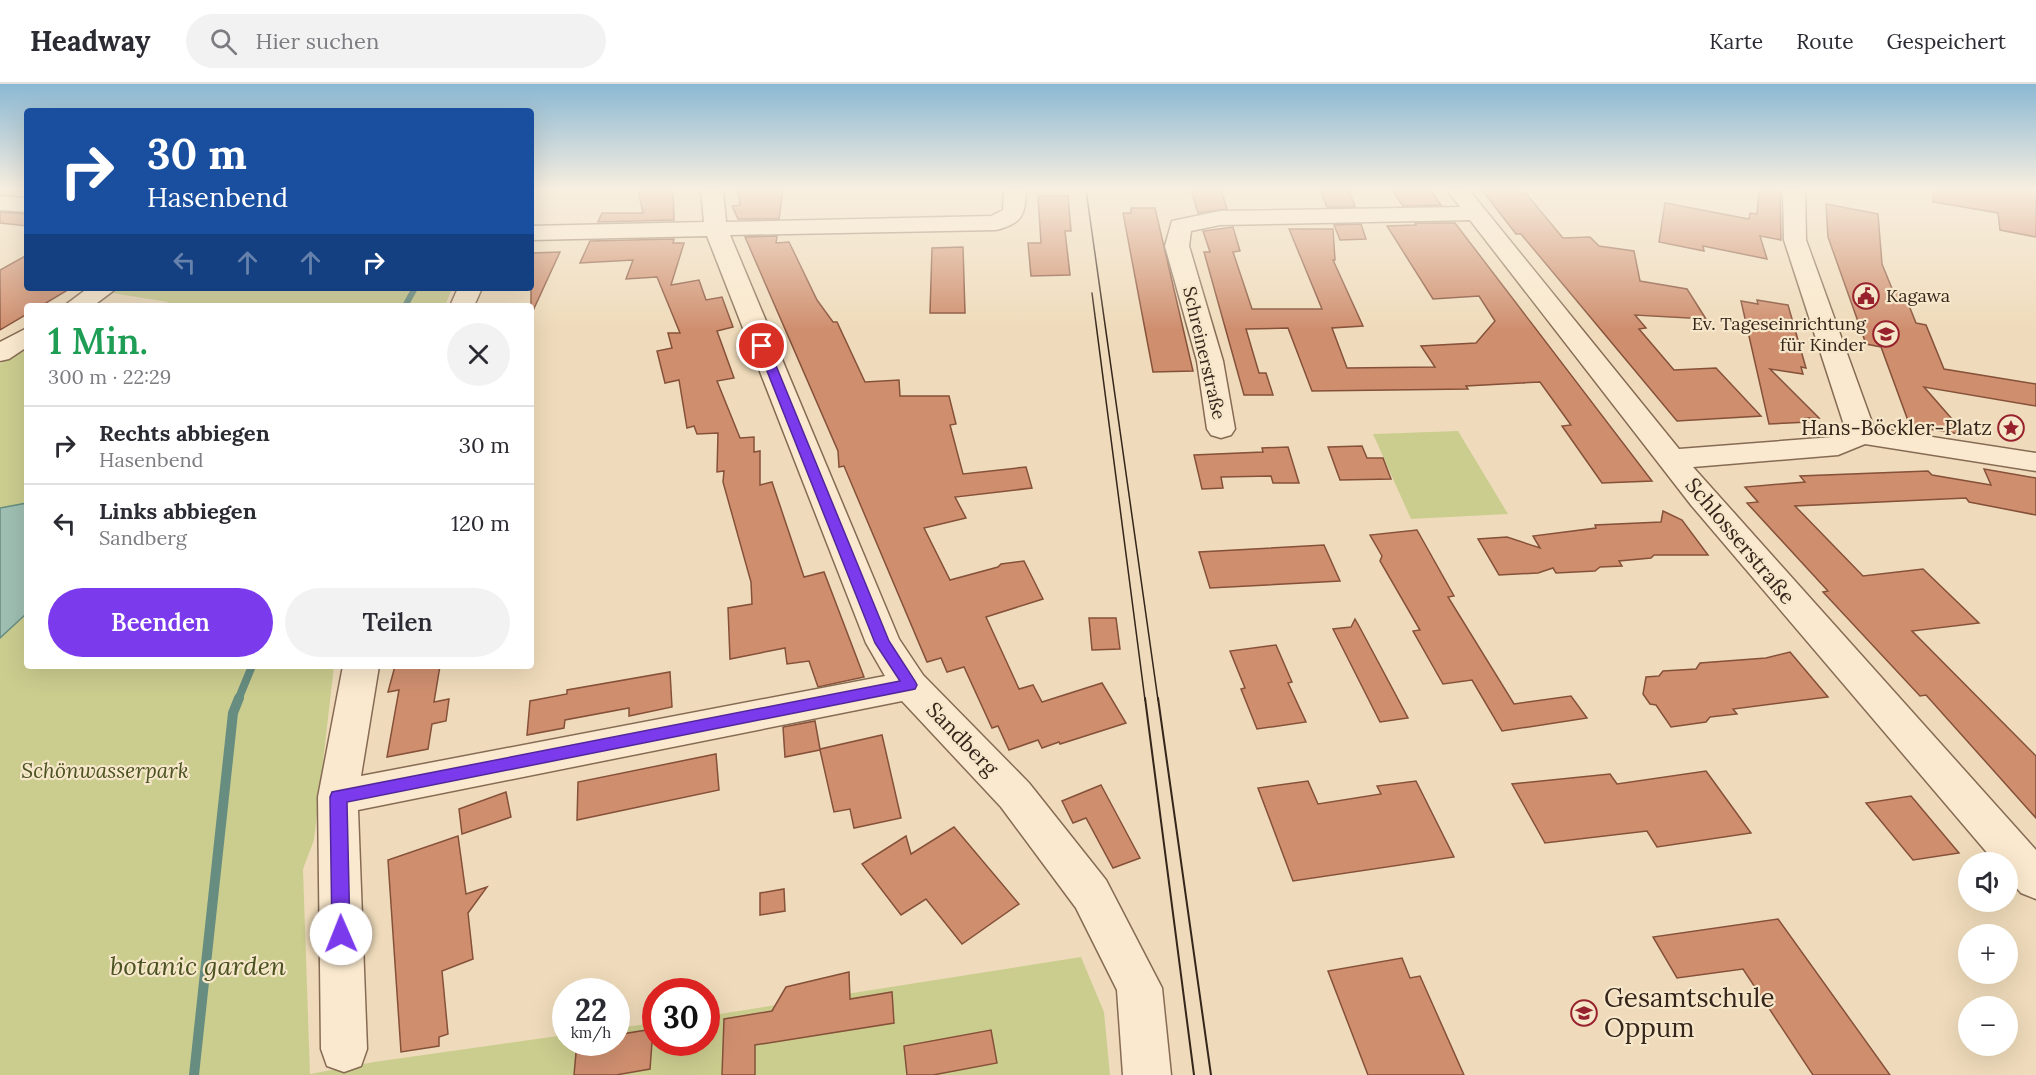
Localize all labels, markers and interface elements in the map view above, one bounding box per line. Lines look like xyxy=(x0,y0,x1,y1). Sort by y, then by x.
search box xyxy=(186,14,606,68)
text: Headway xyxy=(30,23,150,59)
icon: search xyxy=(207,25,240,58)
text: Hier suchen xyxy=(255,27,379,55)
text: Karte xyxy=(1709,28,1763,55)
text: Route xyxy=(1796,28,1854,55)
text: Gespeichert xyxy=(1887,28,2006,55)
text: 30 m xyxy=(147,127,247,181)
icon: right xyxy=(48,132,126,210)
text: Hasenbend xyxy=(147,180,288,214)
icon: left xyxy=(168,246,201,279)
icon: ahead xyxy=(231,246,264,279)
icon: ahead xyxy=(294,246,327,279)
icon: right xyxy=(357,246,390,279)
public building icon: Kagawa xyxy=(1851,281,1881,311)
street label: Schreinerstraße xyxy=(1178,284,1231,422)
place label: Kagawa xyxy=(1886,284,1950,307)
place label: Ev. Tageseinrichtung für Kinder xyxy=(1692,312,1867,356)
text: 1 Min. xyxy=(48,318,148,364)
school or university icon: Ev. Tageseinrichtung für Kinder xyxy=(1871,319,1901,349)
pin xyxy=(736,320,787,371)
button: close xyxy=(447,323,510,386)
icon: arrive xyxy=(745,329,778,362)
text: 300 m · 22:29 xyxy=(48,364,171,389)
place icon: Hans-Böckler-Platz xyxy=(1996,413,2026,443)
place label: Hans-Böckler-Platz xyxy=(1801,414,1992,441)
text: Rechts abbiegen xyxy=(99,419,270,447)
icon: right xyxy=(48,429,81,462)
text: 30 m xyxy=(459,431,510,459)
text: Hasenbend xyxy=(99,447,204,472)
street label: Schlosserstraße xyxy=(1680,472,1801,609)
text: Links abbiegen xyxy=(99,497,257,525)
icon: left xyxy=(48,507,81,540)
text: 120 m xyxy=(451,509,510,537)
text: Sandberg xyxy=(99,525,187,550)
button: Beenden xyxy=(48,588,273,657)
button: Teilen xyxy=(285,588,510,657)
street label: Sandberg xyxy=(921,696,1004,781)
park label: Schönwasserpark xyxy=(21,757,189,784)
map controls xyxy=(1958,852,2018,1056)
button: sound xyxy=(1958,852,2018,912)
position arrow xyxy=(309,902,373,966)
button: + xyxy=(1958,924,2018,984)
park label: botanic garden xyxy=(110,949,286,982)
speed limit sign: 30 xyxy=(642,978,720,1056)
place label: Gesamtschule Oppum xyxy=(1604,981,1775,1044)
text: 22 xyxy=(575,991,607,1029)
button: − xyxy=(1958,996,2018,1056)
school or university icon: Gesamtschule Oppum xyxy=(1569,998,1599,1028)
text: km/h xyxy=(571,1023,611,1042)

